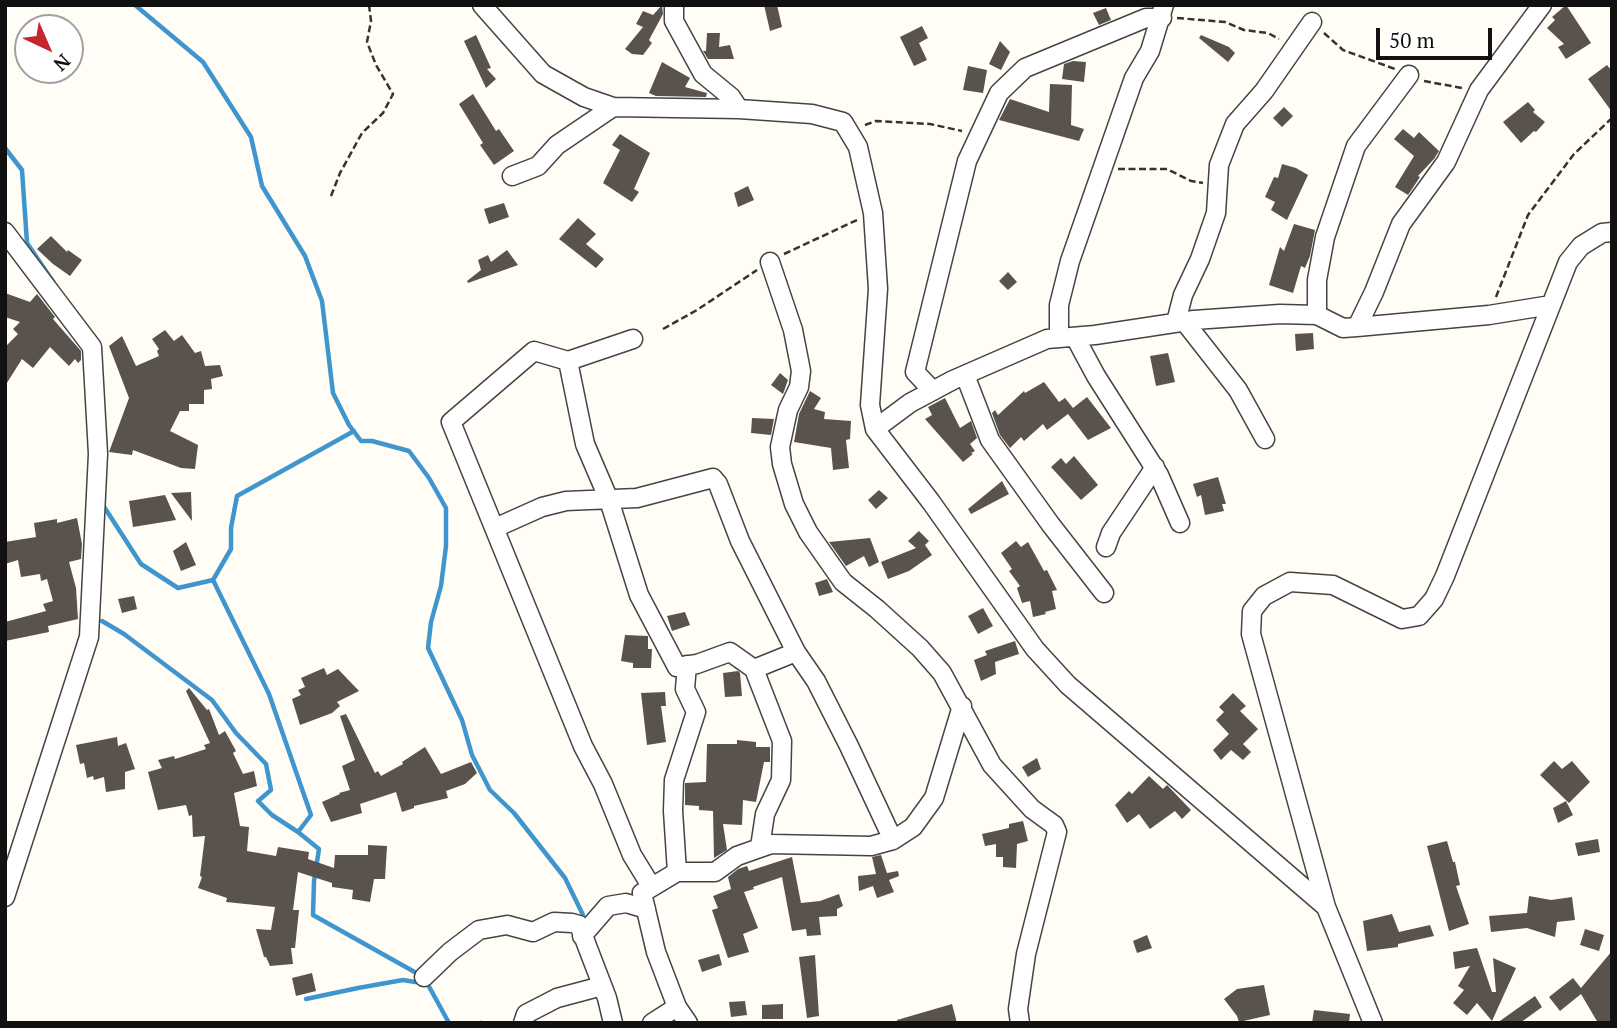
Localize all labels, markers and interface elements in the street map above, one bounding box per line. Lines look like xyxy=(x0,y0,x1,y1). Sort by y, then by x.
north arrow xyxy=(14,14,84,84)
scale bar xyxy=(1379,14,1494,58)
text: 50 m xyxy=(1389,26,1435,54)
text: N xyxy=(49,49,76,77)

